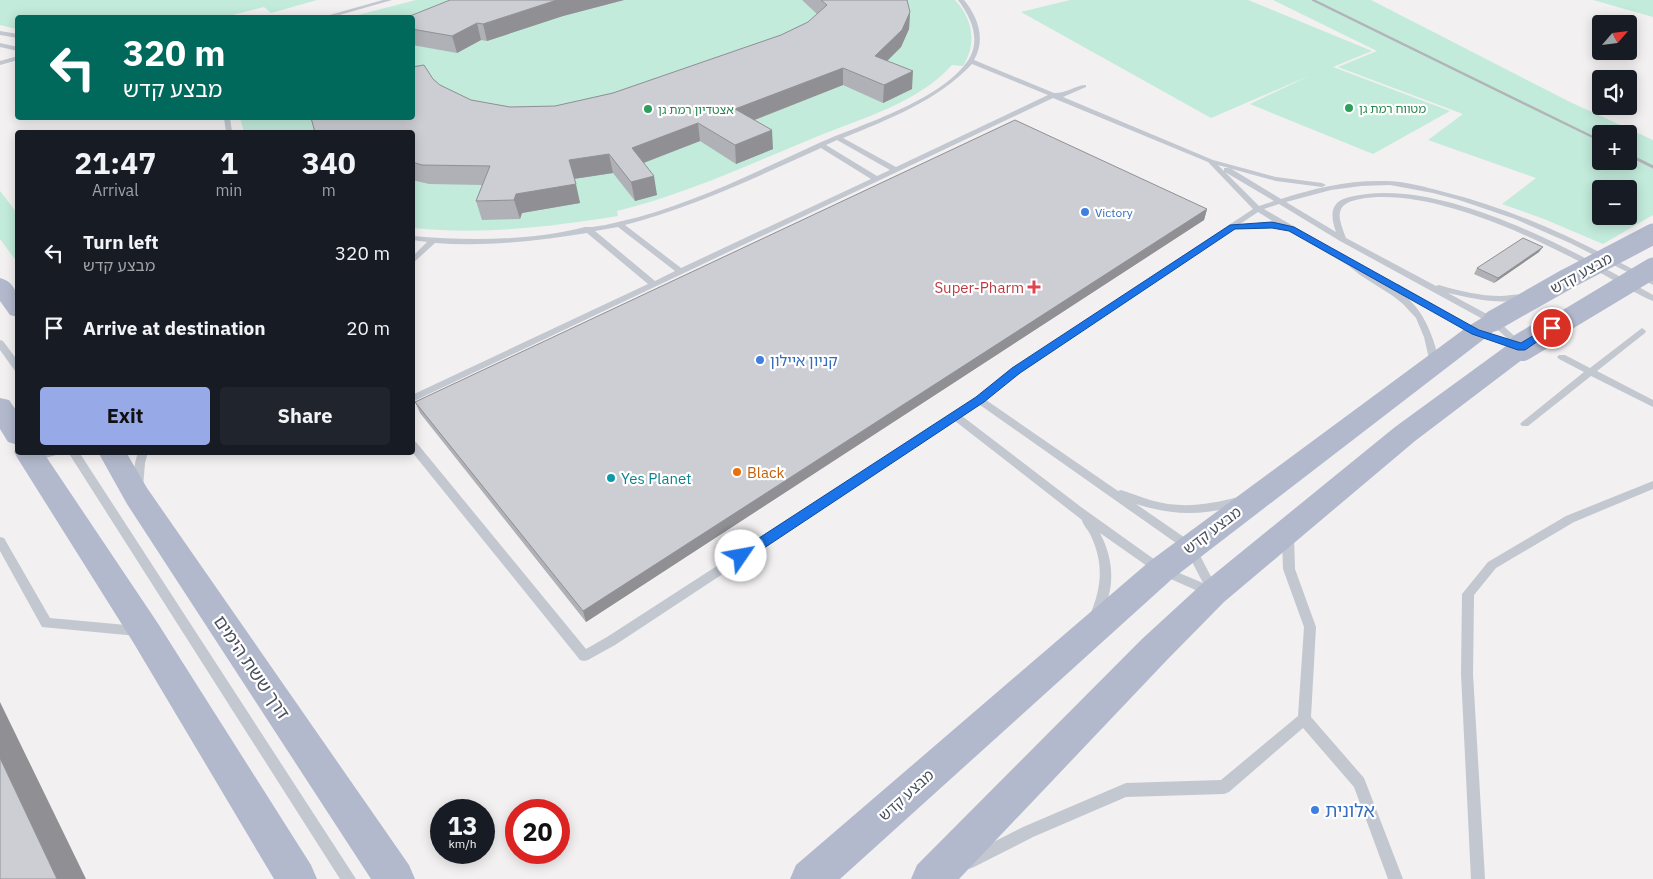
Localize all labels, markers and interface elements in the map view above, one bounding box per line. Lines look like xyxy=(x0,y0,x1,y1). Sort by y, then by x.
north arrow xyxy=(1592,15,1638,60)
map controls xyxy=(1592,15,1637,225)
text: 320 m xyxy=(123,30,226,76)
icon: left xyxy=(40,35,105,100)
button: sound xyxy=(1592,70,1637,115)
text: מבצע קדש xyxy=(123,74,222,103)
place label: מטווח רמת גן xyxy=(1359,101,1426,116)
place label: אצטדיון רמת גן xyxy=(658,102,734,117)
marker: מטווח רמת גן xyxy=(1343,102,1355,114)
marker: אצטדיון רמת גן xyxy=(642,103,654,115)
button: + xyxy=(1592,125,1637,170)
text: 21:47 xyxy=(74,143,156,182)
text: 1 xyxy=(220,143,238,182)
text: 340 xyxy=(302,143,356,182)
text: Arrival xyxy=(92,180,139,200)
text: min xyxy=(215,180,242,200)
text: m xyxy=(322,180,336,200)
button: − xyxy=(1592,180,1637,225)
place label: Victory xyxy=(1095,205,1133,220)
marker: Victory xyxy=(1079,206,1091,218)
text: Turn left xyxy=(83,230,159,254)
icon: left xyxy=(40,239,68,267)
text: 320 m xyxy=(335,241,390,265)
street label: מבצע קדש xyxy=(1547,248,1615,298)
text: מבצע קדש xyxy=(83,255,155,275)
place label: Super-Pharm xyxy=(934,278,1024,297)
marker: Super-Pharm xyxy=(1028,281,1040,293)
pin xyxy=(1531,307,1573,349)
icon: arrive xyxy=(40,314,68,342)
icon: arrive xyxy=(1538,314,1566,342)
text: Arrive at destination xyxy=(83,316,266,340)
text: 20 m xyxy=(346,316,390,340)
place label: קניון איילון xyxy=(770,351,838,370)
marker: קניון איילון xyxy=(754,354,766,366)
button: Exit xyxy=(40,387,210,445)
button: Share xyxy=(220,387,390,445)
place label: Black xyxy=(747,463,784,482)
marker: Black xyxy=(731,466,743,478)
place label: Yes Planet xyxy=(621,469,691,488)
marker: Yes Planet xyxy=(605,472,617,484)
street label: מבצע קדש xyxy=(1179,502,1245,558)
position arrow xyxy=(714,529,766,581)
street label: דרך ששת הימים xyxy=(209,611,295,724)
street label: מבצע קדש xyxy=(874,765,938,825)
speed limit sign: 20 xyxy=(505,799,570,864)
place label: אלונית xyxy=(1325,799,1375,822)
marker: אלונית xyxy=(1309,804,1321,816)
text: 13 xyxy=(447,809,478,842)
text: km/h xyxy=(448,836,477,851)

